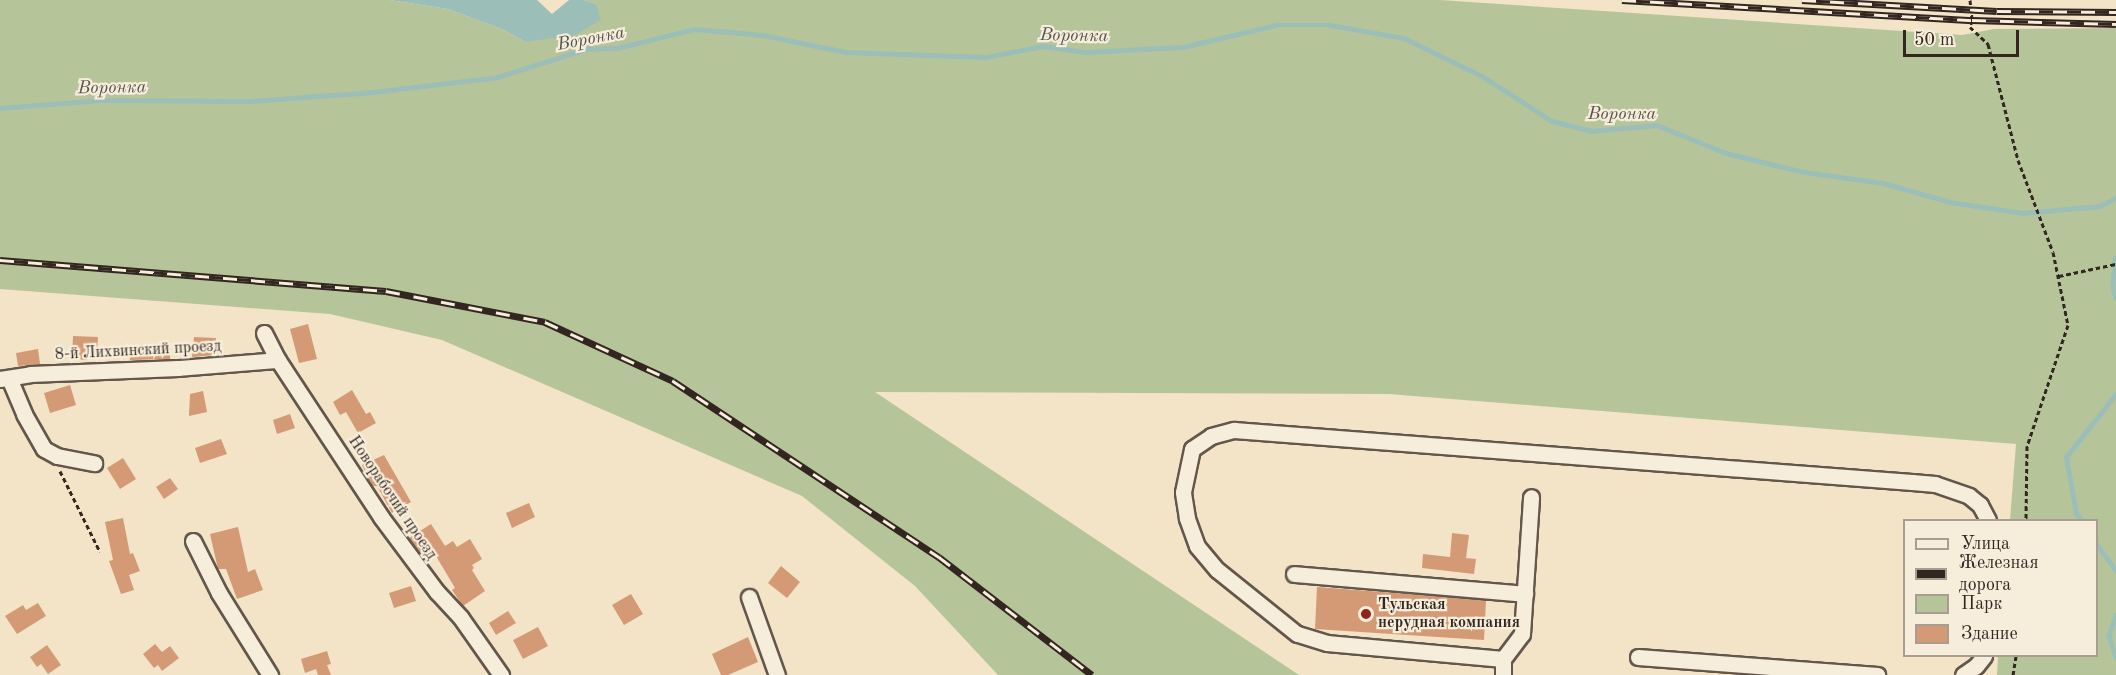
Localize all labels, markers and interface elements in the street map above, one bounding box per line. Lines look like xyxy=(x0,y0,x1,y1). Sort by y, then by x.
scale bar xyxy=(1906,18,2022,56)
water label: Воронка xyxy=(555,22,627,56)
water label: Воронка xyxy=(1040,25,1108,47)
text: 50 m xyxy=(1914,31,1954,49)
water label: Воронка xyxy=(78,77,146,99)
water label: Воронка xyxy=(1588,103,1656,125)
street label: 8-й Лихвинский проезд xyxy=(54,337,222,365)
street label: Новорабочий проезд xyxy=(343,433,441,563)
legend xyxy=(1903,519,2098,657)
text: Улица xyxy=(1961,535,2010,553)
text: Железная дорога xyxy=(1959,554,2039,594)
place label: Тульская нерудная компания xyxy=(1378,595,1520,633)
text: Парк xyxy=(1961,595,2002,613)
marker: Тульская нерудная компания xyxy=(1359,607,1373,621)
text: Здание xyxy=(1961,625,2018,643)

